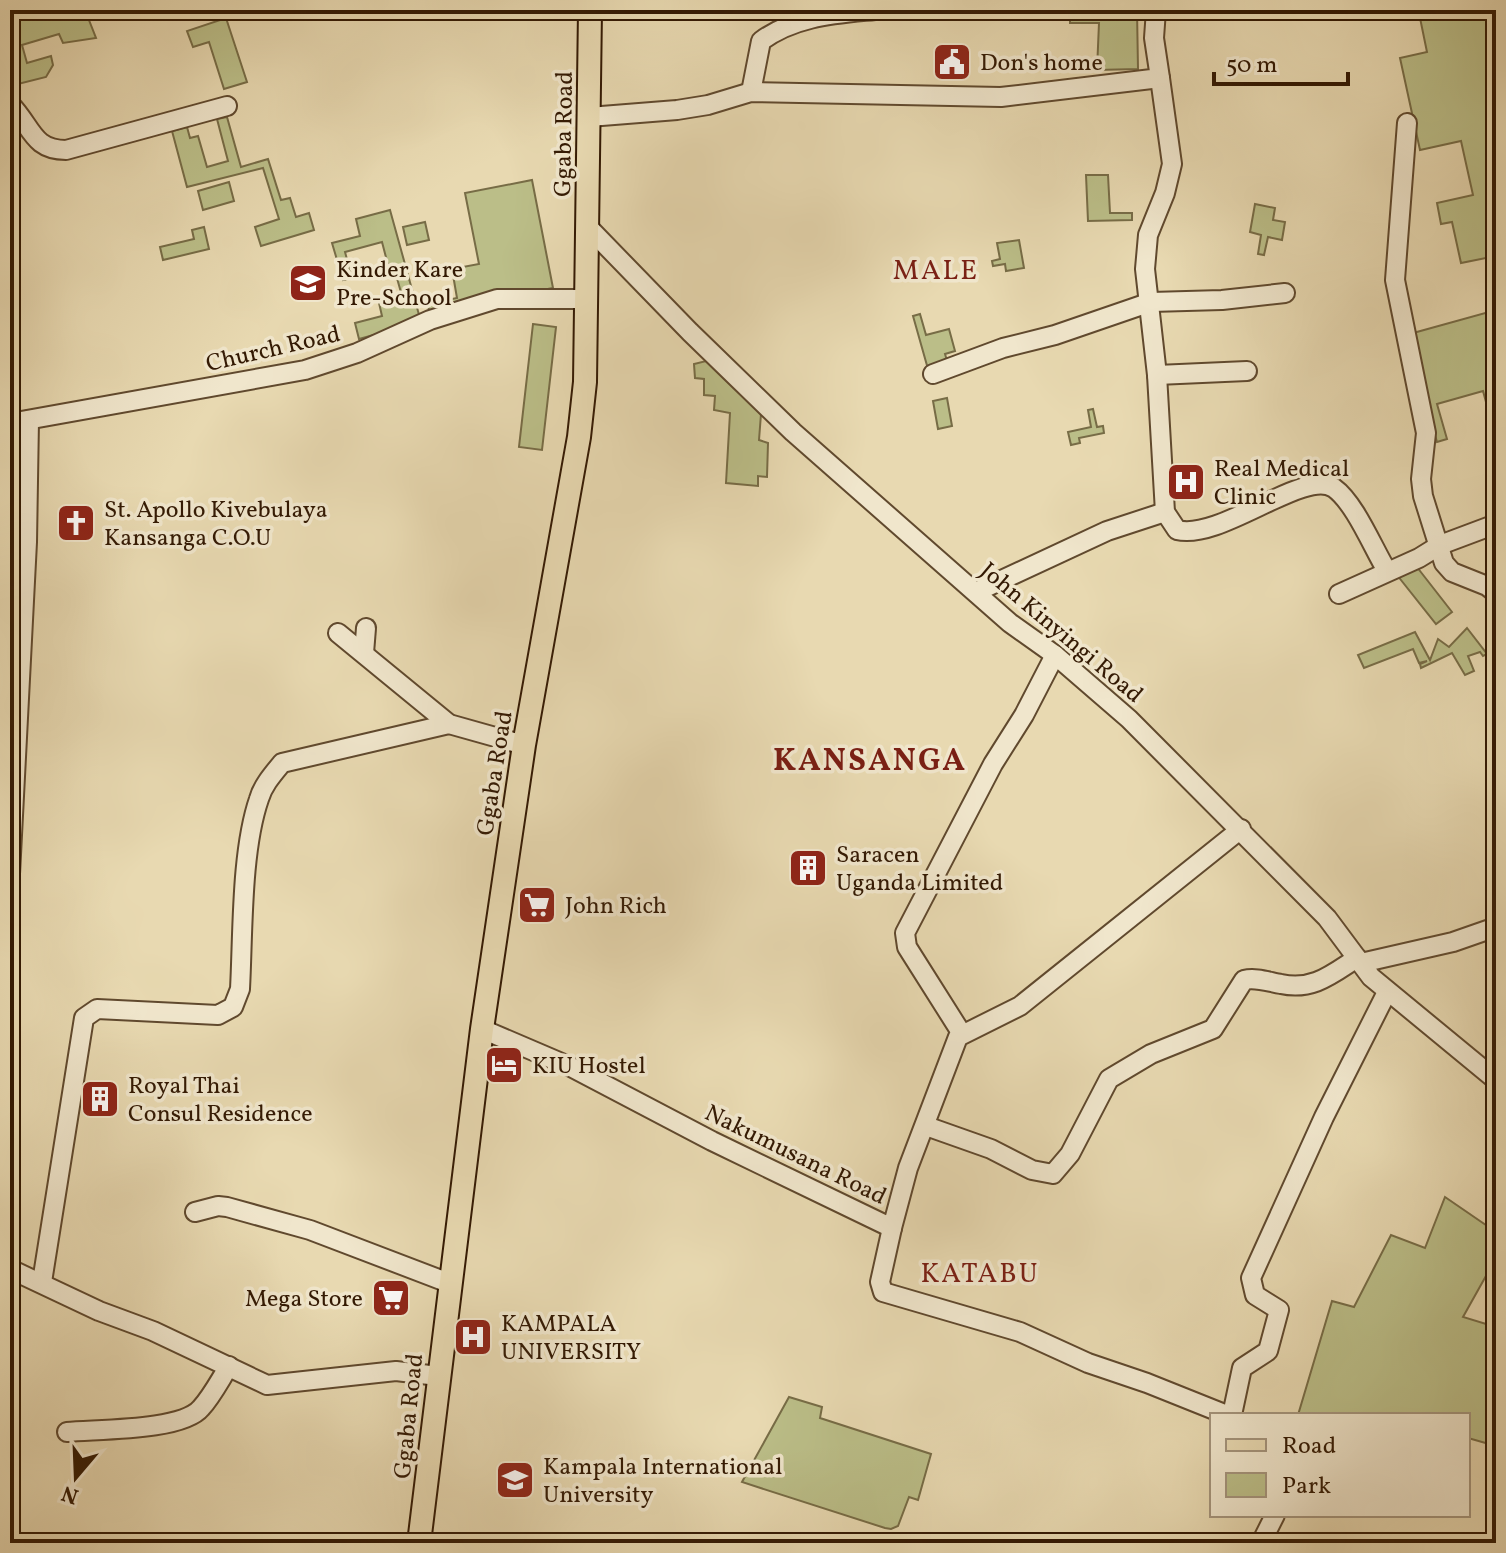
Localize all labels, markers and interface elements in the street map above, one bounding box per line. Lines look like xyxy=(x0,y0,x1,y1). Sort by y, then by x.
scale bar xyxy=(1214,36,1348,86)
public building icon: Don's home xyxy=(931,41,973,83)
place label: Don's home xyxy=(980,47,1103,81)
text: 50 m xyxy=(1226,49,1278,83)
street label: Ggaba Road xyxy=(547,71,583,197)
district label: MALE xyxy=(893,252,979,291)
place label: Kinder Kare Pre-School xyxy=(336,254,463,316)
school or university icon: Kinder Kare Pre-School xyxy=(287,262,329,304)
street label: Church Road xyxy=(203,318,344,382)
place label: Real Medical Clinic xyxy=(1214,453,1349,515)
hospital icon: Real Medical Clinic xyxy=(1165,461,1207,503)
place label: St. Apollo Kivebulaya Kansanga C.O.U xyxy=(104,494,328,556)
church icon: St. Apollo Kivebulaya Kansanga C.O.U xyxy=(55,502,97,544)
street label: John Kinyingi Road xyxy=(972,555,1150,712)
street label: Ggaba Road xyxy=(469,709,523,838)
district label: KANSANGA xyxy=(773,740,967,784)
place label: Saracen Uganda Limited xyxy=(836,839,1003,901)
building icon: Saracen Uganda Limited xyxy=(787,847,829,889)
supermarket icon: John Rich xyxy=(516,884,558,926)
place label: John Rich xyxy=(565,890,667,924)
hotel icon: KIU Hostel xyxy=(483,1044,525,1086)
place label: KIU Hostel xyxy=(532,1050,646,1084)
place label: Royal Thai Consul Residence xyxy=(128,1070,313,1132)
building icon: Royal Thai Consul Residence xyxy=(79,1078,121,1120)
street label: Nakumusana Road xyxy=(698,1097,892,1215)
district label: KATABU xyxy=(920,1255,1040,1294)
supermarket icon: Mega Store xyxy=(370,1277,412,1319)
place label: Mega Store xyxy=(245,1283,363,1317)
place label: KAMPALA UNIVERSITY xyxy=(501,1308,641,1370)
hospital icon: KAMPALA UNIVERSITY xyxy=(452,1316,494,1358)
street label: Ggaba Road xyxy=(387,1352,433,1481)
legend xyxy=(1210,1413,1470,1517)
text: Road xyxy=(1282,1430,1336,1464)
north arrow xyxy=(36,1437,116,1517)
place label: Kampala International University xyxy=(543,1451,782,1513)
school or university icon: Kampala International University xyxy=(494,1459,536,1501)
text: Park xyxy=(1282,1470,1331,1504)
text: N xyxy=(58,1476,83,1511)

